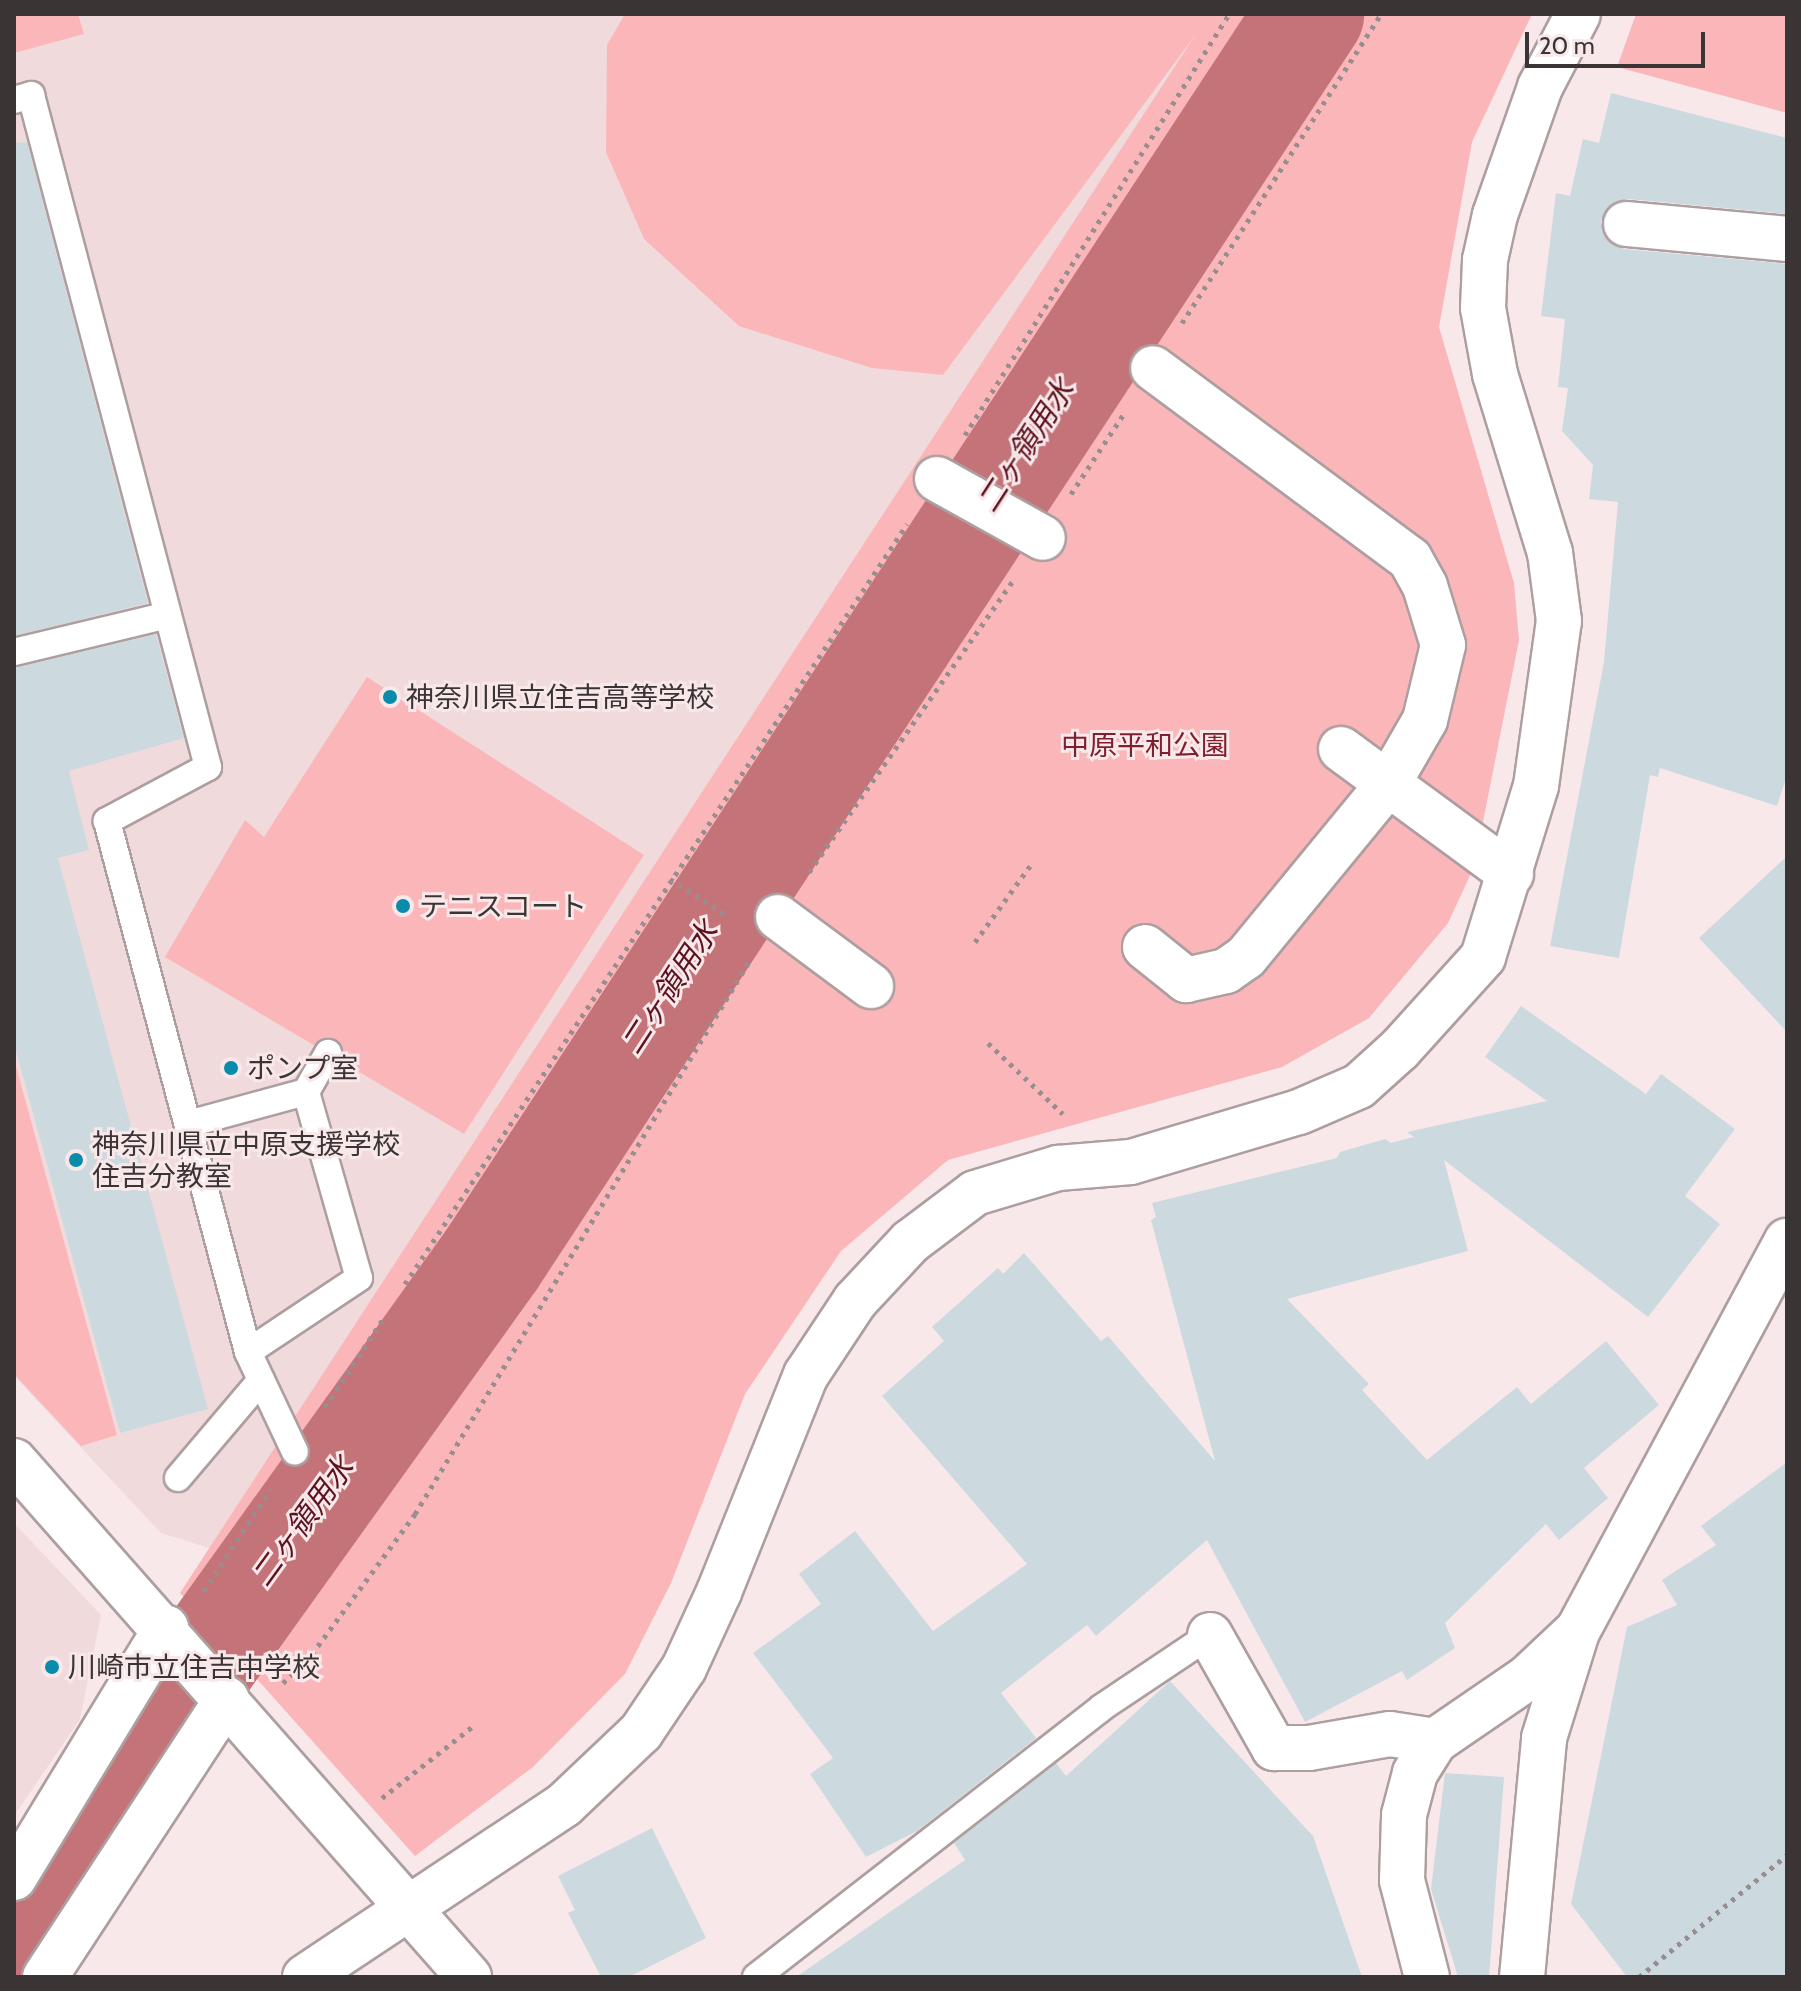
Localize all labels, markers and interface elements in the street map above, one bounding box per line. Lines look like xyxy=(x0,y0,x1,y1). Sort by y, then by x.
scale bar xyxy=(1529,16,1709,66)
text: 20 m xyxy=(1539,31,1595,60)
water label: 二ヶ領用水 xyxy=(970,373,1082,519)
place label: 神奈川県立住吉高等学校 xyxy=(406,680,714,714)
marker: 神奈川県立住吉高等学校 xyxy=(381,688,399,706)
park label: 中原平和公園 xyxy=(1061,728,1229,762)
place label: テニスコート xyxy=(419,889,587,923)
marker: テニスコート xyxy=(394,897,412,915)
water label: 二ヶ領用水 xyxy=(614,915,726,1061)
place label: ポンプ室 xyxy=(247,1051,359,1085)
marker: ポンプ室 xyxy=(222,1059,240,1077)
place label: 神奈川県立中原支援学校 住吉分教室 xyxy=(92,1127,400,1193)
marker: 神奈川県立中原支援学校 住吉分教室 xyxy=(67,1151,85,1169)
water label: 二ヶ領用水 xyxy=(244,1451,362,1593)
place label: 川崎市立住吉中学校 xyxy=(68,1650,320,1684)
marker: 川崎市立住吉中学校 xyxy=(43,1658,61,1676)

